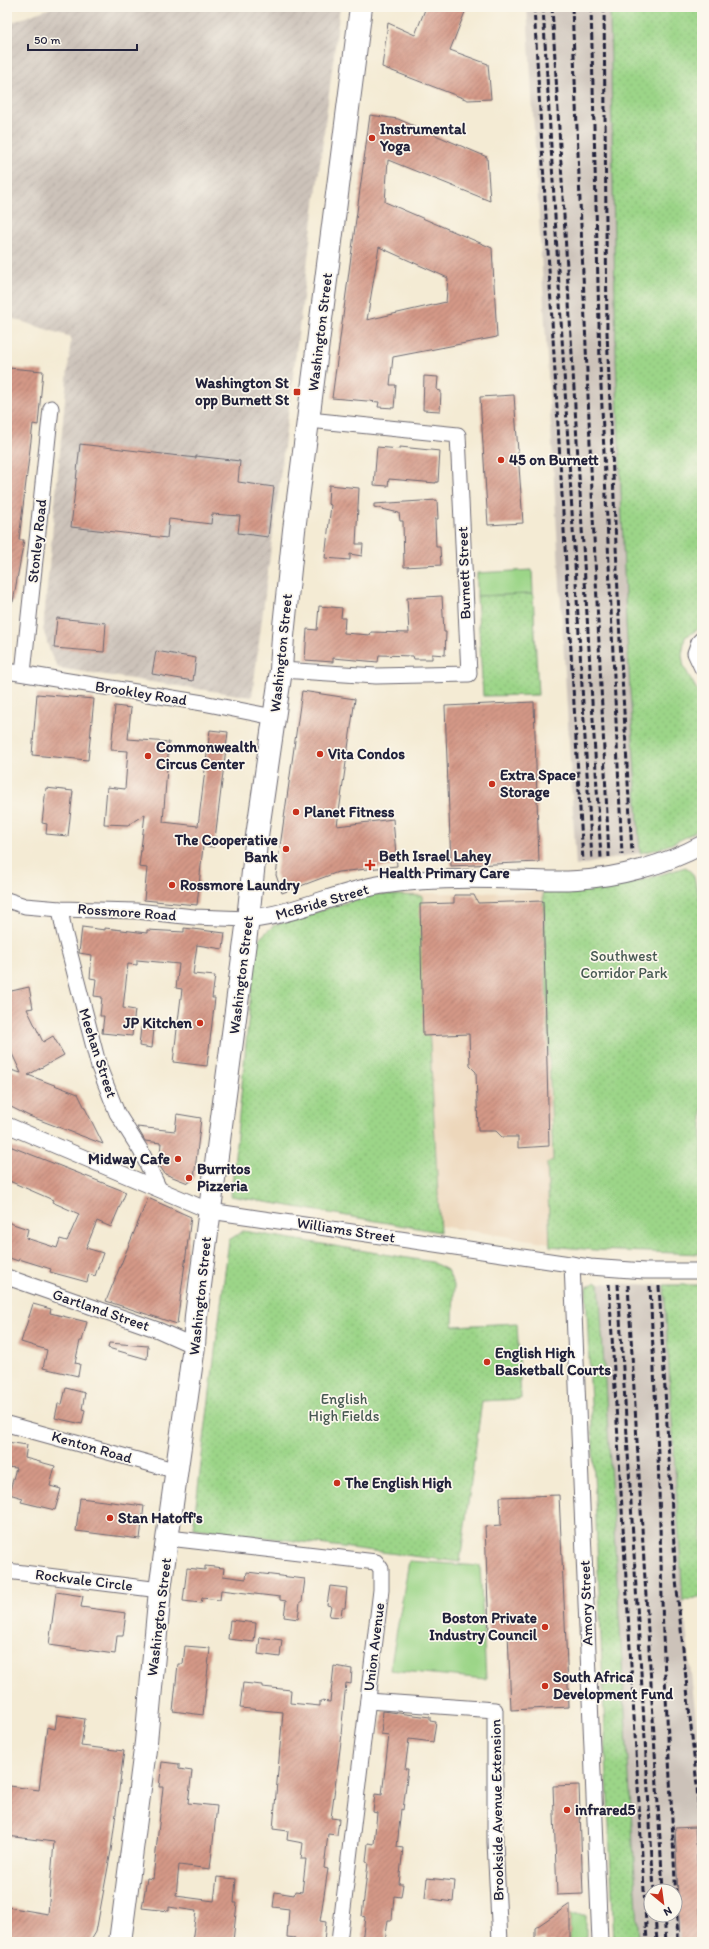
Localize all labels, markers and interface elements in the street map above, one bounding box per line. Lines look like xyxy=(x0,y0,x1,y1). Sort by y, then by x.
scale bar xyxy=(28,26,137,52)
text: 50 m xyxy=(34,33,60,47)
place label: Instrumental Yoga xyxy=(379,120,467,156)
marker: Instrumental Yoga xyxy=(367,133,377,143)
street label: Washington Street xyxy=(304,271,336,392)
place label: Washington St opp Burnett St xyxy=(195,374,289,410)
marker: Washington St opp Burnett St xyxy=(292,387,302,397)
place label: 45 on Burnett xyxy=(509,451,599,469)
marker: 45 on Burnett xyxy=(496,455,506,465)
street label: Stonley Road xyxy=(24,498,50,584)
street label: Burnett Street xyxy=(453,526,475,620)
street label: Washington Street xyxy=(266,592,296,713)
street label: Brookley Road xyxy=(94,677,188,709)
place label: Commonwealth Circus Center xyxy=(156,738,258,773)
place label: Vita Condos xyxy=(328,745,405,763)
marker: Vita Condos xyxy=(315,749,325,759)
marker: Commonwealth Circus Center xyxy=(143,751,153,761)
place label: Extra Space Storage xyxy=(500,766,576,802)
marker: Extra Space Storage xyxy=(487,779,497,789)
place label: Planet Fitness xyxy=(304,803,395,821)
marker: Planet Fitness xyxy=(291,807,301,817)
place label: The Cooperative Bank xyxy=(174,831,278,866)
marker: The Cooperative Bank xyxy=(281,844,291,854)
place label: Beth Israel Lahey Health Primary Care xyxy=(379,847,510,883)
marker: Beth Israel Lahey Health Primary Care xyxy=(364,859,376,871)
place label: Rossmore Laundry xyxy=(180,876,301,895)
marker: Rossmore Laundry xyxy=(167,880,177,890)
street label: McBride Street xyxy=(273,880,371,924)
street label: Rossmore Road xyxy=(77,900,177,924)
street label: Washington Street xyxy=(225,914,257,1035)
park label: Southwest Corridor Park xyxy=(580,947,668,982)
street label: Meehan Street xyxy=(75,1006,121,1100)
place label: JP Kitchen xyxy=(122,1014,193,1032)
marker: JP Kitchen xyxy=(195,1018,205,1028)
place label: Midway Cafe xyxy=(88,1150,170,1169)
marker: Midway Cafe xyxy=(173,1154,183,1164)
place label: Burritos Pizzeria xyxy=(197,1160,251,1195)
marker: Burritos Pizzeria xyxy=(184,1173,194,1183)
street label: Williams Street xyxy=(296,1213,397,1247)
street label: Washington Street xyxy=(185,1235,215,1356)
street label: Gartland Street xyxy=(50,1285,152,1335)
place label: English High Basketball Courts xyxy=(495,1344,611,1379)
marker: English High Basketball Courts xyxy=(482,1357,492,1367)
park label: English High Fields xyxy=(309,1390,380,1425)
street label: Kenton Road xyxy=(50,1427,135,1467)
place label: The English High xyxy=(344,1474,452,1493)
marker: The English High xyxy=(332,1478,342,1488)
place label: Stan Hatoff's xyxy=(118,1509,203,1527)
marker: Stan Hatoff's xyxy=(105,1513,115,1523)
street label: Washington Street xyxy=(143,1556,175,1677)
street label: Amory Street xyxy=(575,1560,596,1646)
street label: Rockvale Circle xyxy=(34,1565,134,1595)
street label: Union Avenue xyxy=(360,1602,388,1692)
place label: Boston Private Industry Council xyxy=(429,1609,538,1645)
marker: Boston Private Industry Council xyxy=(540,1622,550,1632)
place label: South Africa Development Fund xyxy=(553,1668,674,1704)
marker: South Africa Development Fund xyxy=(540,1681,550,1691)
street label: Brookside Avenue Extension xyxy=(486,1719,508,1901)
place label: infrared5 xyxy=(575,1801,636,1819)
marker: infrared5 xyxy=(562,1805,572,1815)
north arrow xyxy=(643,1883,683,1923)
text: N xyxy=(661,1904,674,1919)

